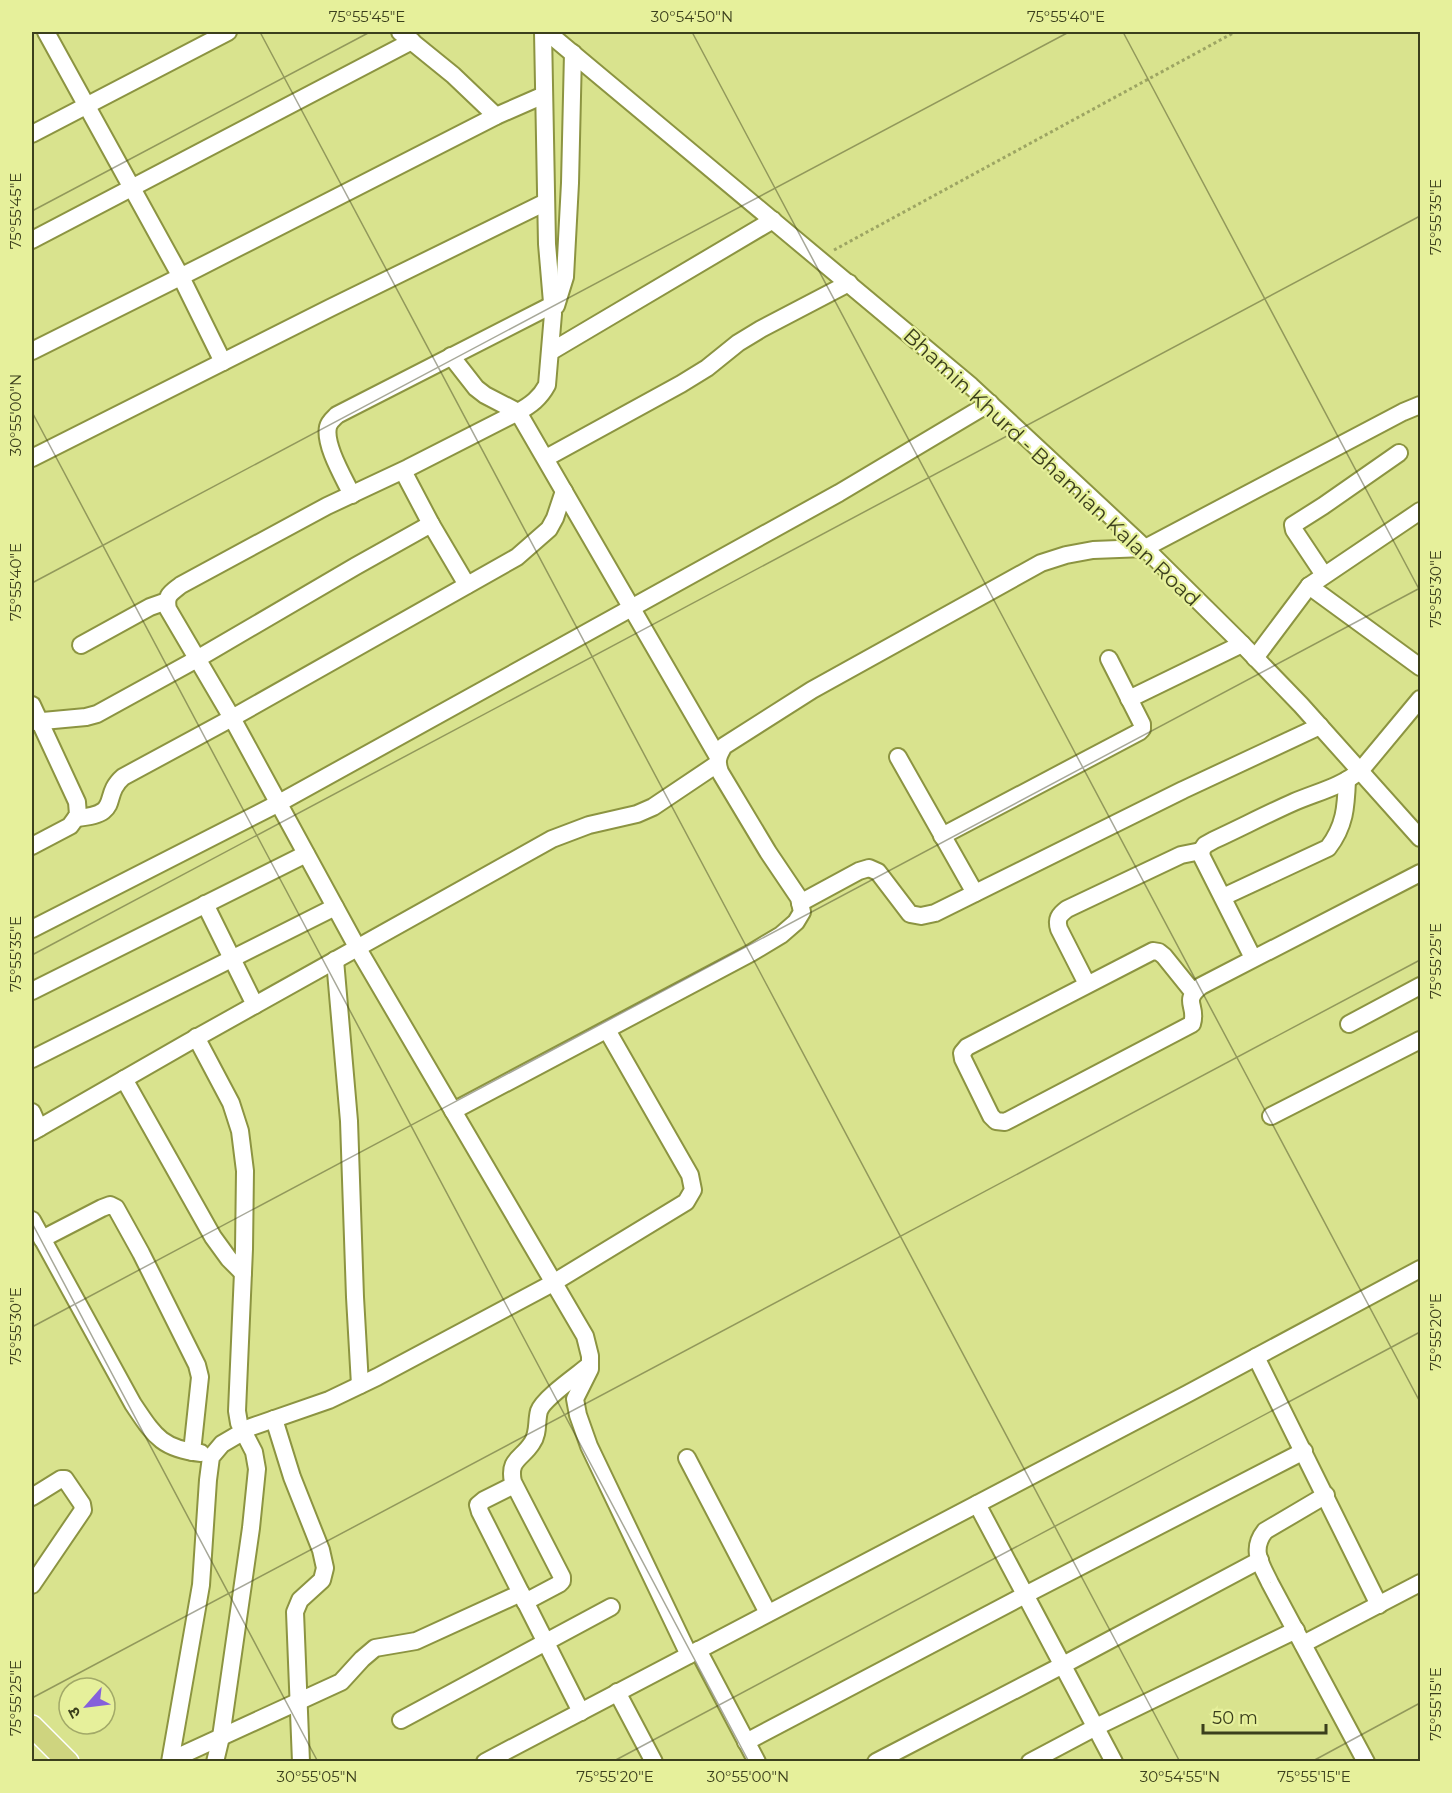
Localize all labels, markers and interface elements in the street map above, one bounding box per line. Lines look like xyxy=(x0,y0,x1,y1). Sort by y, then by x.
text: 75°55'45"E xyxy=(329,7,405,26)
text: 30°54'50"N xyxy=(651,7,733,26)
text: 75°55'40"E xyxy=(1027,7,1105,26)
text: 75°55'45"E xyxy=(6,173,25,249)
text: 75°55'35"E xyxy=(1426,179,1445,255)
street label: Bhamin Khurd - Bhamian Kalan Road xyxy=(898,323,1206,611)
text: 30°55'00"N xyxy=(6,374,25,456)
text: 75°55'40"E xyxy=(6,543,25,621)
text: 75°55'30"E xyxy=(1426,550,1445,628)
text: 75°55'35"E xyxy=(6,916,25,992)
text: 75°55'25"E xyxy=(1426,923,1445,999)
text: 75°55'30"E xyxy=(6,1287,25,1365)
text: 75°55'20"E xyxy=(1426,1293,1445,1371)
text: 75°55'25"E xyxy=(6,1660,25,1736)
text: 75°55'15"E xyxy=(1426,1667,1445,1741)
north arrow xyxy=(57,1676,117,1736)
scale bar xyxy=(1203,1697,1326,1735)
text: उ xyxy=(63,1704,85,1721)
text: 50 m xyxy=(1212,1707,1258,1729)
text: 30°55'05"N xyxy=(276,1767,358,1786)
text: 75°55'20"E xyxy=(576,1767,654,1786)
text: 30°55'00"N xyxy=(707,1767,789,1786)
text: 30°54'55"N xyxy=(1140,1767,1220,1786)
text: 75°55'15"E xyxy=(1277,1767,1351,1786)

